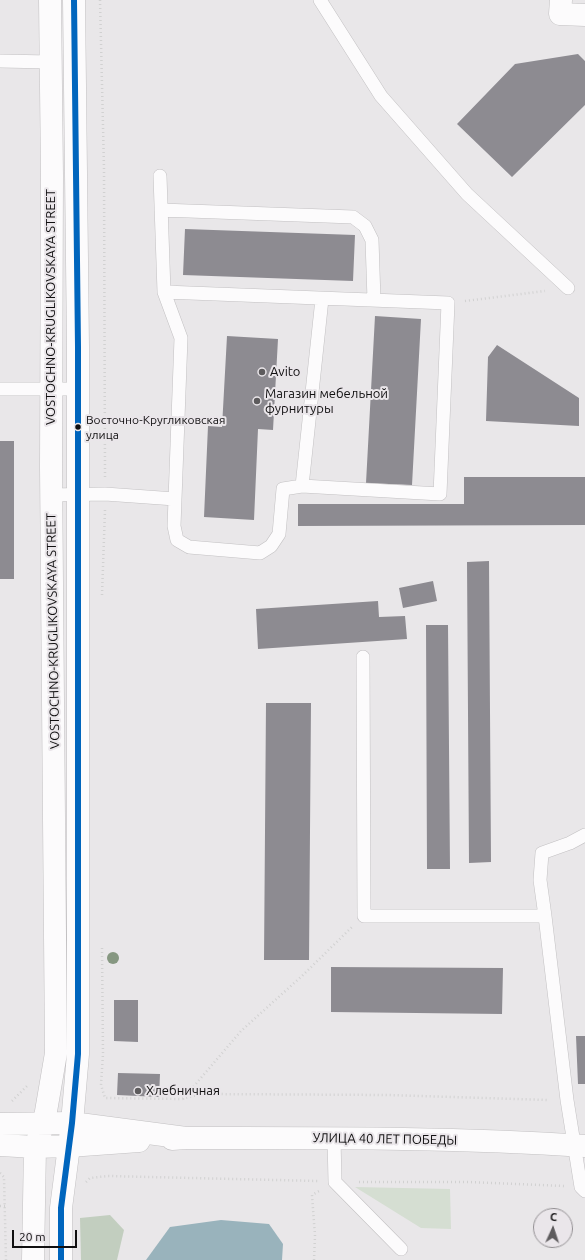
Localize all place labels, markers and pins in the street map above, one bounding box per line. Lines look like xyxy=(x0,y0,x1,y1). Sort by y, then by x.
place label: Avito xyxy=(270,364,300,380)
marker: Avito xyxy=(257,367,267,377)
place label: Магазин мебельной фурнитуры xyxy=(265,386,388,417)
marker: Магазин мебельной фурнитуры xyxy=(252,396,262,406)
place label: Восточно-Кругликовская улица xyxy=(86,413,225,441)
marker: Восточно-Кругликовская улица xyxy=(73,422,83,432)
place label: Хлебничная xyxy=(146,1083,220,1099)
marker: Хлебничная xyxy=(133,1086,143,1096)

